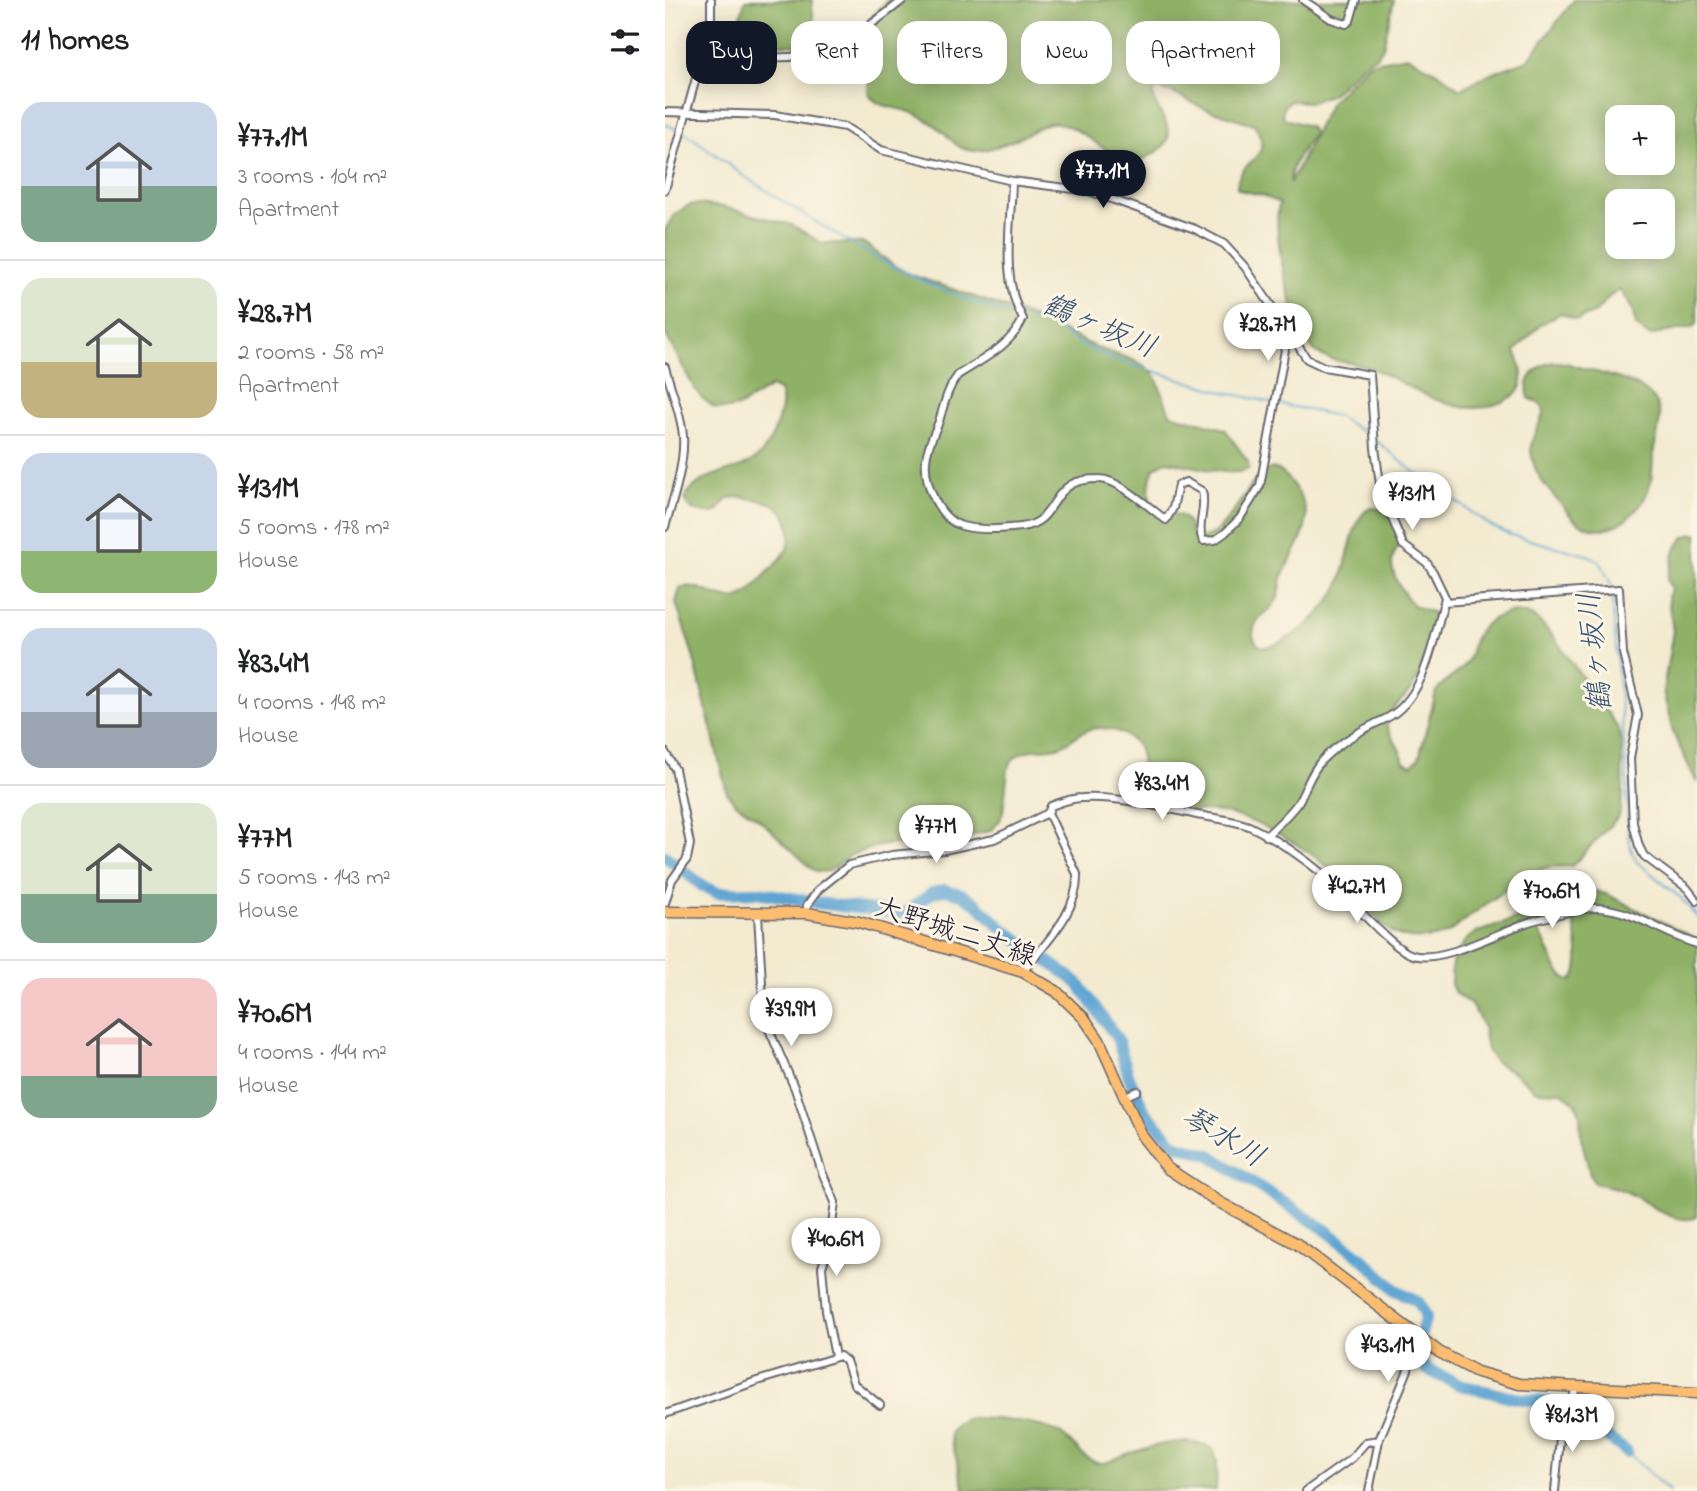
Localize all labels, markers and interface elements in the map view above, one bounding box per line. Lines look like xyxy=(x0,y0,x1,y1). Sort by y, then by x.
text: 11 homes xyxy=(21,20,129,64)
chip: Buy xyxy=(686,21,777,84)
chip: Rent xyxy=(791,21,883,84)
chip: Filters xyxy=(897,21,1007,84)
chip: New xyxy=(1021,21,1112,84)
chip: Apartment xyxy=(1126,21,1280,84)
icon: filters xyxy=(606,23,644,61)
map controls xyxy=(1605,105,1675,259)
button: + xyxy=(1605,105,1675,175)
text: ¥77.1M xyxy=(238,117,308,161)
icon: home xyxy=(77,130,161,214)
pin: ¥77.1M xyxy=(1046,150,1160,210)
text: ¥77.1M xyxy=(1076,156,1130,189)
text: 3 rooms · 104 m² xyxy=(238,161,387,194)
button: − xyxy=(1605,189,1675,259)
text: Apartment xyxy=(238,194,339,227)
water label: 鶴ヶ坂川 xyxy=(1035,284,1163,371)
text: ¥28.7M xyxy=(238,293,313,337)
pin: ¥28.7M xyxy=(1211,304,1325,363)
icon: home xyxy=(77,306,161,390)
text: ¥28.7M xyxy=(1239,309,1297,342)
text: 2 rooms · 58 m² xyxy=(238,337,384,370)
text: Apartment xyxy=(238,370,339,403)
text: ¥131M xyxy=(238,468,299,512)
pin: ¥131M xyxy=(1363,472,1461,532)
text: ¥131M xyxy=(1388,478,1436,511)
icon: home xyxy=(77,481,161,565)
text: 5 rooms · 178 m² xyxy=(238,512,390,545)
text: House xyxy=(238,545,298,578)
water label: 鶴ヶ坂川 xyxy=(1569,590,1625,714)
text: ¥83.4M xyxy=(238,643,310,687)
icon: home xyxy=(77,656,161,740)
text: 4 rooms · 148 m² xyxy=(238,687,386,720)
text: House xyxy=(238,720,298,753)
pin: ¥83.4M xyxy=(1105,762,1219,822)
text: ¥83.4M xyxy=(1134,768,1190,801)
pin: ¥77M xyxy=(895,806,977,865)
text: ¥77M xyxy=(915,811,957,844)
text: ¥77M xyxy=(238,818,293,862)
icon: home xyxy=(77,831,161,915)
text: 5 rooms · 143 m² xyxy=(238,862,391,895)
pin: ¥42.7M xyxy=(1300,866,1414,925)
pin: ¥70.6M xyxy=(1495,870,1609,930)
text: ¥42.7M xyxy=(1328,871,1386,904)
text: ¥70.6M xyxy=(1523,876,1581,909)
street label: 大野城二丈線 xyxy=(869,888,1041,979)
text: House xyxy=(238,895,298,928)
pin: ¥39.9M xyxy=(734,988,848,1048)
text: ¥70.6M xyxy=(238,993,313,1037)
text: ¥39.9M xyxy=(766,994,816,1027)
icon: home xyxy=(77,1006,161,1090)
text: 4 rooms · 144 m² xyxy=(238,1037,387,1070)
text: House xyxy=(238,1070,298,1103)
water label: 琴水川 xyxy=(1173,1097,1272,1181)
pin: ¥40.6M xyxy=(779,1218,893,1278)
text: ¥40.6M xyxy=(807,1224,865,1257)
pin: ¥43.1M xyxy=(1331,1324,1445,1384)
text: ¥43.1M xyxy=(1361,1330,1415,1363)
pin: ¥81.3M xyxy=(1515,1394,1629,1454)
text: ¥81.3M xyxy=(1545,1400,1599,1433)

